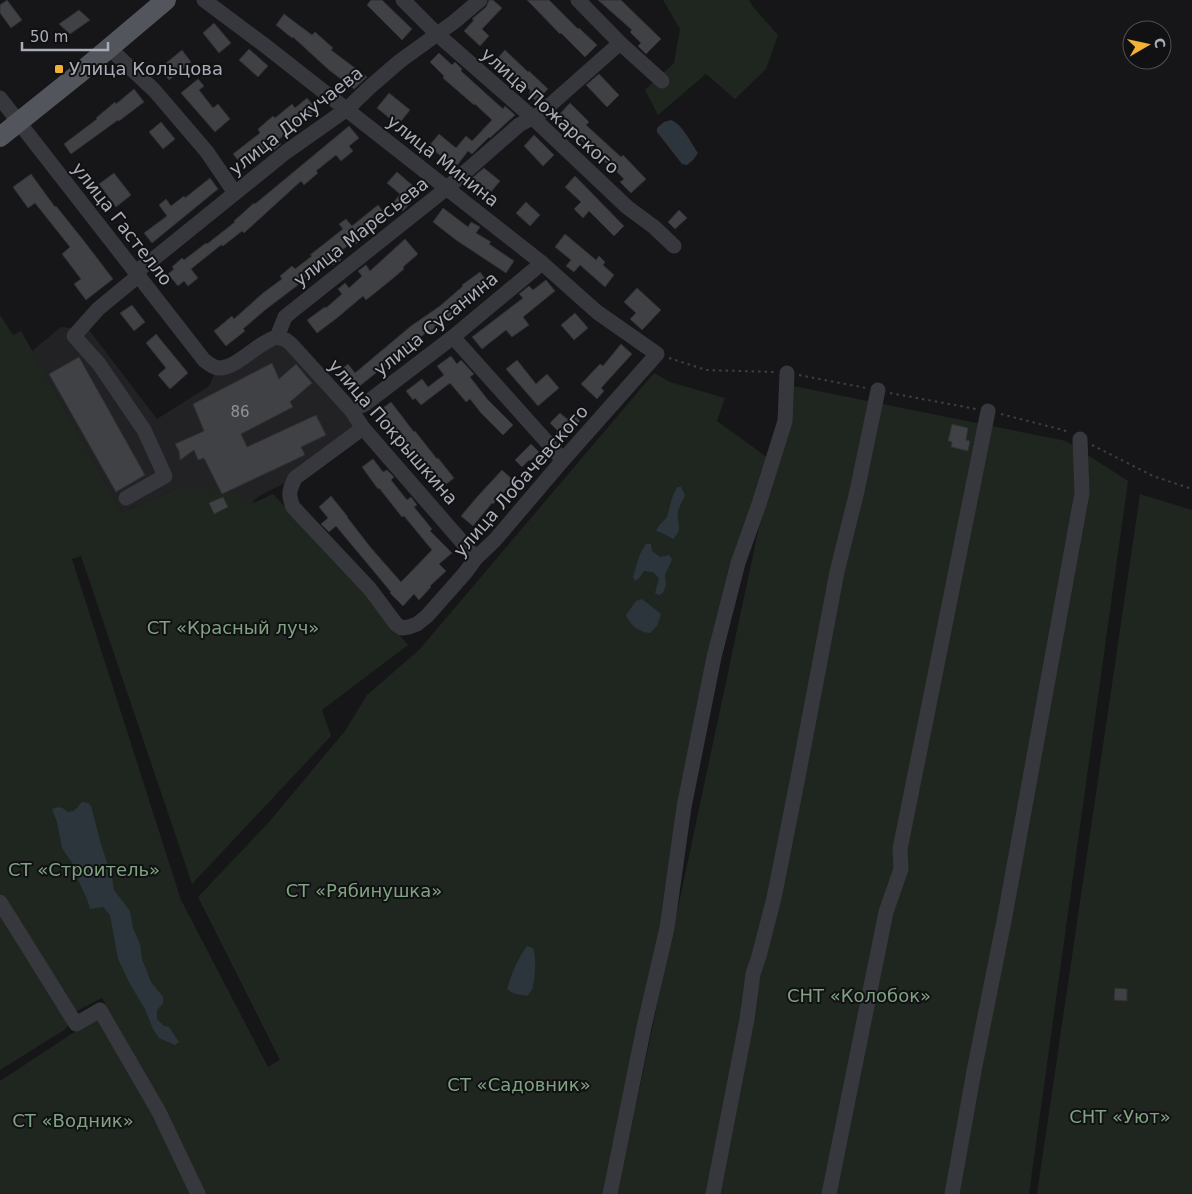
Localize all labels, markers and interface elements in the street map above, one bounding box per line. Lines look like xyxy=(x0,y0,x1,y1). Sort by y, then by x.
scale bar xyxy=(22,20,109,52)
north arrow xyxy=(1122,20,1172,70)
text: 50 m xyxy=(30,28,68,46)
text: С xyxy=(1151,37,1169,49)
street label: улица Пожарского xyxy=(477,43,624,178)
place label: Улица Кольцова xyxy=(69,58,223,79)
street label: улица Докучаева xyxy=(225,62,367,179)
marker: Улица Кольцова xyxy=(53,63,65,75)
street label: улица Минина xyxy=(383,110,503,211)
street label: улица Гастелло xyxy=(68,158,177,289)
street label: улица Маресьева xyxy=(289,172,432,291)
street label: улица Сусанина xyxy=(370,267,502,380)
street label: улица Покрышкина xyxy=(325,355,462,509)
street label: улица Лобачевского xyxy=(449,401,592,561)
house number: 86 xyxy=(230,403,250,421)
park label: СТ «Красный луч» xyxy=(147,617,319,638)
park label: СТ «Строитель» xyxy=(8,859,160,880)
park label: СТ «Рябинушка» xyxy=(286,880,442,901)
park label: СНТ «Колобок» xyxy=(787,985,931,1006)
park label: СТ «Садовник» xyxy=(447,1074,591,1095)
park label: СНТ «Уют» xyxy=(1069,1106,1171,1127)
park label: СТ «Водник» xyxy=(12,1110,134,1131)

